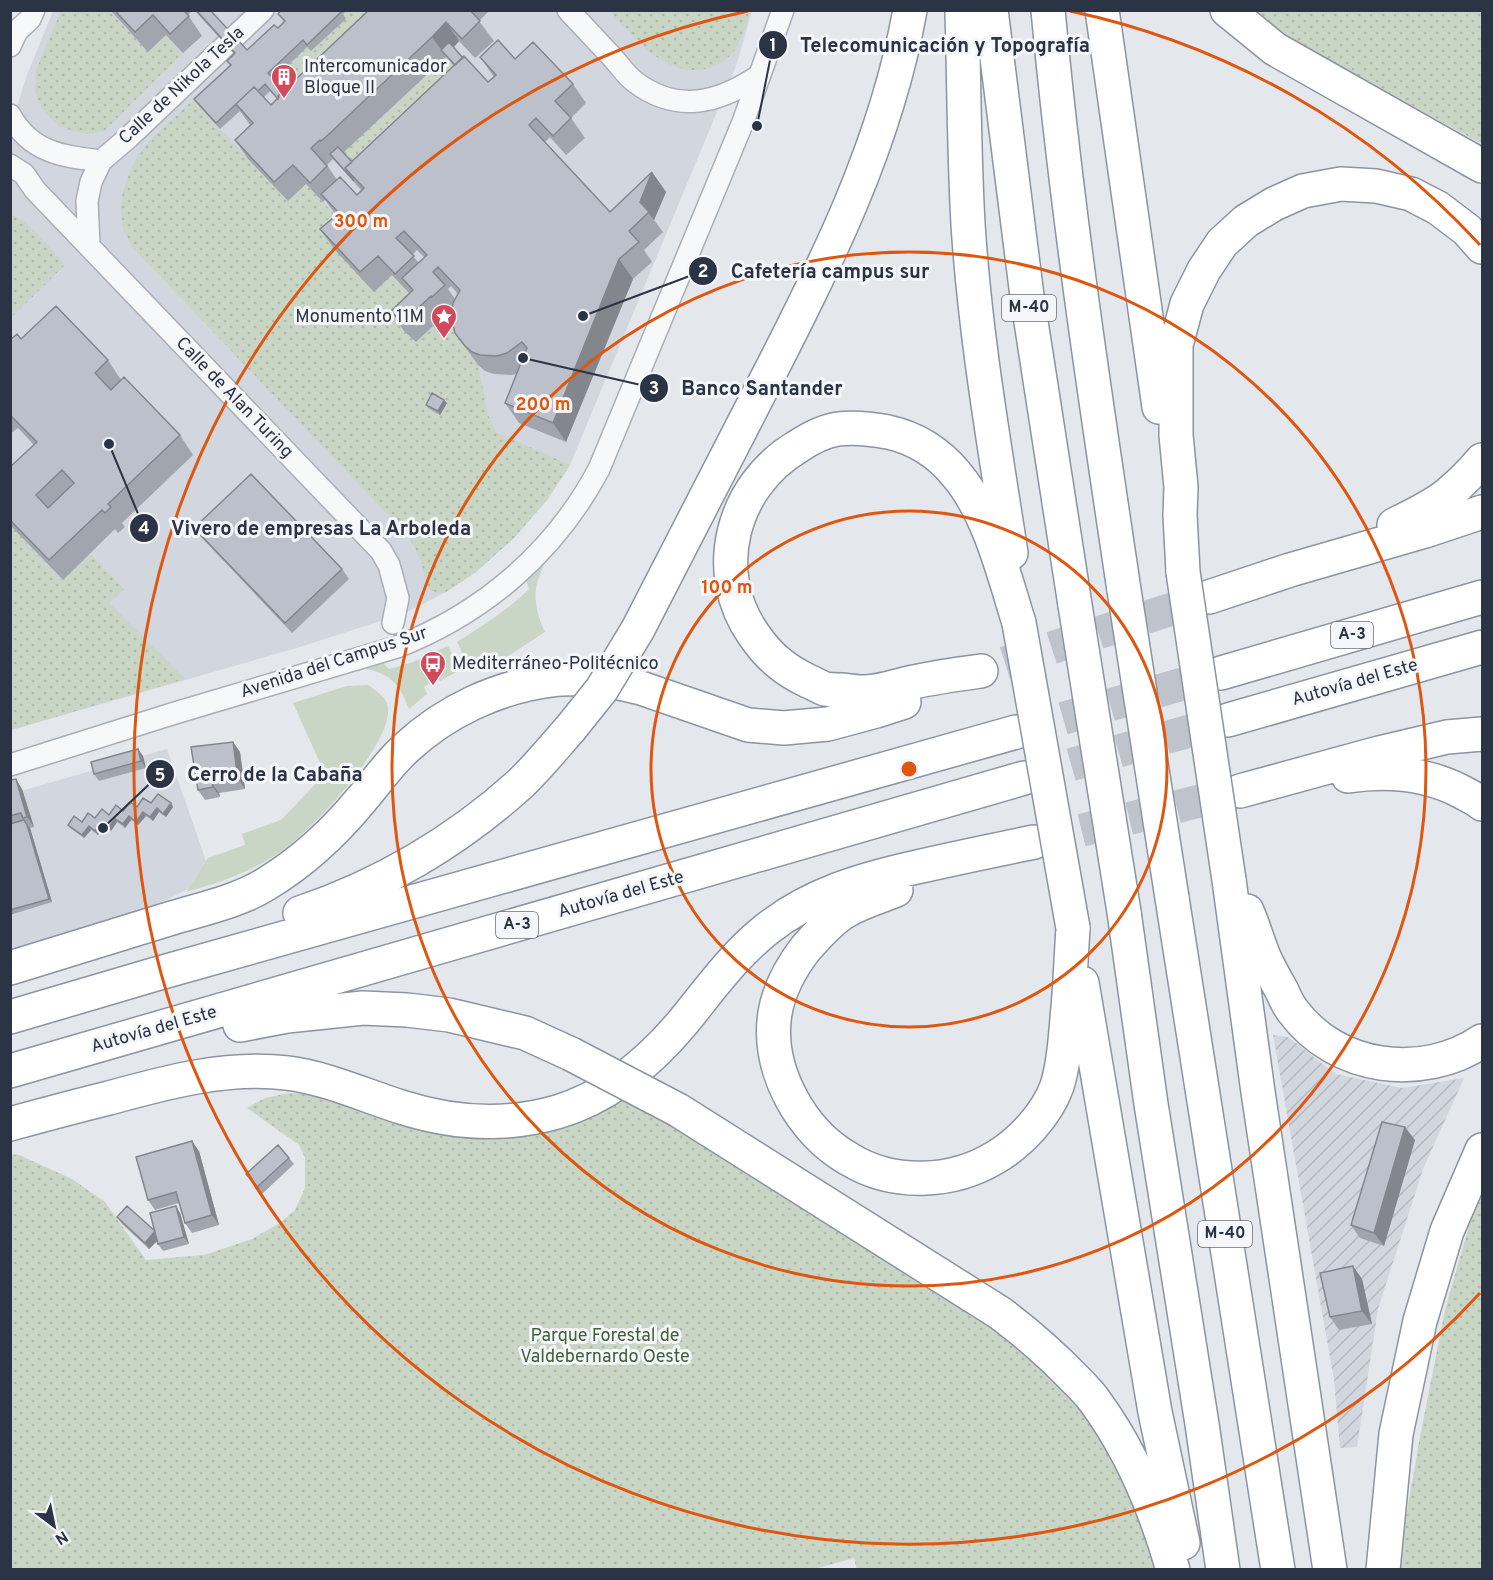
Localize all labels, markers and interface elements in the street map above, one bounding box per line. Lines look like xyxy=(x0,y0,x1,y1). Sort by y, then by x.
street label: Calle de Nikola Tesla xyxy=(114,22,250,150)
callout: Telecomunicación y Topografía xyxy=(758,26,1102,64)
text: Telecomunicación y Topografía xyxy=(800,34,1090,60)
text: 1 xyxy=(769,35,777,58)
place label: Intercomunicador Bloque II xyxy=(304,56,447,100)
building icon: Intercomunicador Bloque II xyxy=(269,62,299,100)
text: 300 m xyxy=(334,211,388,234)
callout: Cafetería campus sur xyxy=(688,252,941,290)
text: Cafetería campus sur xyxy=(731,260,930,286)
text: 2 xyxy=(697,261,709,284)
road number: M-40 xyxy=(1002,295,1056,321)
place icon: Monumento 11M xyxy=(429,302,459,340)
place label: Monumento 11M xyxy=(295,306,424,329)
street label: Calle de Alan Turing xyxy=(170,332,298,464)
callout: Banco Santander xyxy=(639,369,854,407)
text: Banco Santander xyxy=(681,377,843,403)
text: 3 xyxy=(649,378,659,401)
text: 200 m xyxy=(515,394,571,417)
callout: Vivero de empresas La Arboleda xyxy=(129,509,484,547)
text: Vivero de empresas La Arboleda xyxy=(171,517,471,543)
text: 4 xyxy=(138,518,150,541)
text: 100 m xyxy=(701,577,753,600)
street label: Avenida del Campus Sur xyxy=(238,622,430,704)
road number: A-3 xyxy=(1331,622,1373,648)
bus stop icon: Mediterráneo-Politécnico xyxy=(418,649,448,687)
place label: Mediterráneo-Politécnico xyxy=(452,653,659,676)
street label: Autovía del Este xyxy=(1289,654,1421,712)
callout: Cerro de la Cabaña xyxy=(145,755,375,793)
centre of rings xyxy=(899,759,919,779)
text: Cerro de la Cabaña xyxy=(187,763,363,789)
text: 5 xyxy=(155,765,166,788)
street label: Autovía del Este xyxy=(555,866,687,924)
road number: A-3 xyxy=(496,912,538,938)
street label: Autovía del Este xyxy=(88,1001,220,1059)
road number: M-40 xyxy=(1198,1221,1252,1247)
park label: Parque Forestal de Valdebernardo Oeste xyxy=(520,1325,690,1369)
north arrow xyxy=(24,1496,84,1556)
text: N xyxy=(51,1525,71,1549)

